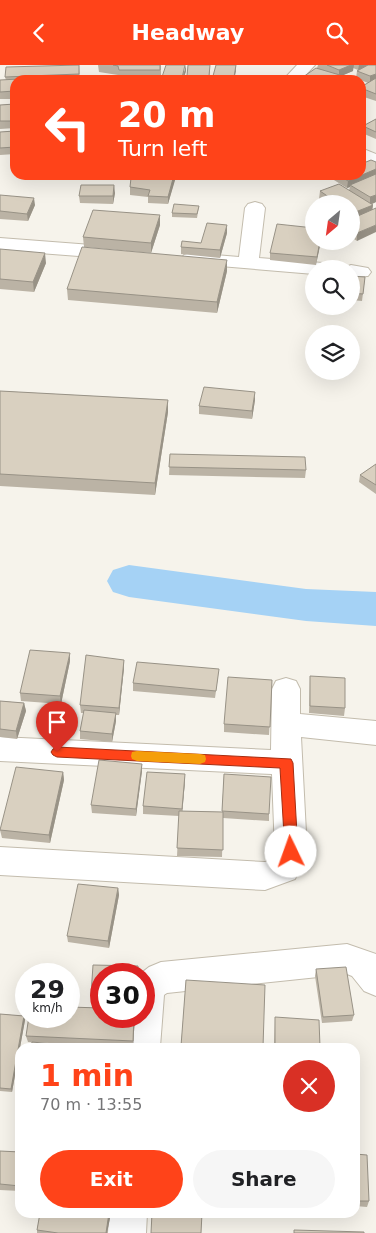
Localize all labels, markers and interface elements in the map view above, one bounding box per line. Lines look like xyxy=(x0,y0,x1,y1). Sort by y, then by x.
icon: back xyxy=(25,19,53,47)
icon: search xyxy=(323,19,351,47)
text: Headway xyxy=(132,20,244,45)
icon: left xyxy=(35,95,100,160)
text: 20 m xyxy=(118,95,215,135)
text: Turn left xyxy=(118,136,207,161)
north arrow xyxy=(305,195,360,250)
map controls xyxy=(305,195,360,380)
button: search xyxy=(305,260,360,315)
button: layers xyxy=(305,325,360,380)
pin xyxy=(36,701,78,752)
icon: arrive xyxy=(43,708,71,736)
position arrow xyxy=(264,825,316,877)
speed limit sign: 30 xyxy=(90,963,155,1028)
text: 29 xyxy=(30,975,65,1004)
text: km/h xyxy=(32,1001,63,1015)
text: 1 min xyxy=(40,1058,134,1093)
button: close xyxy=(283,1060,335,1112)
text: 70 m · 13:55 xyxy=(40,1095,142,1114)
button: Exit xyxy=(40,1150,183,1208)
button: Share xyxy=(193,1150,335,1208)

